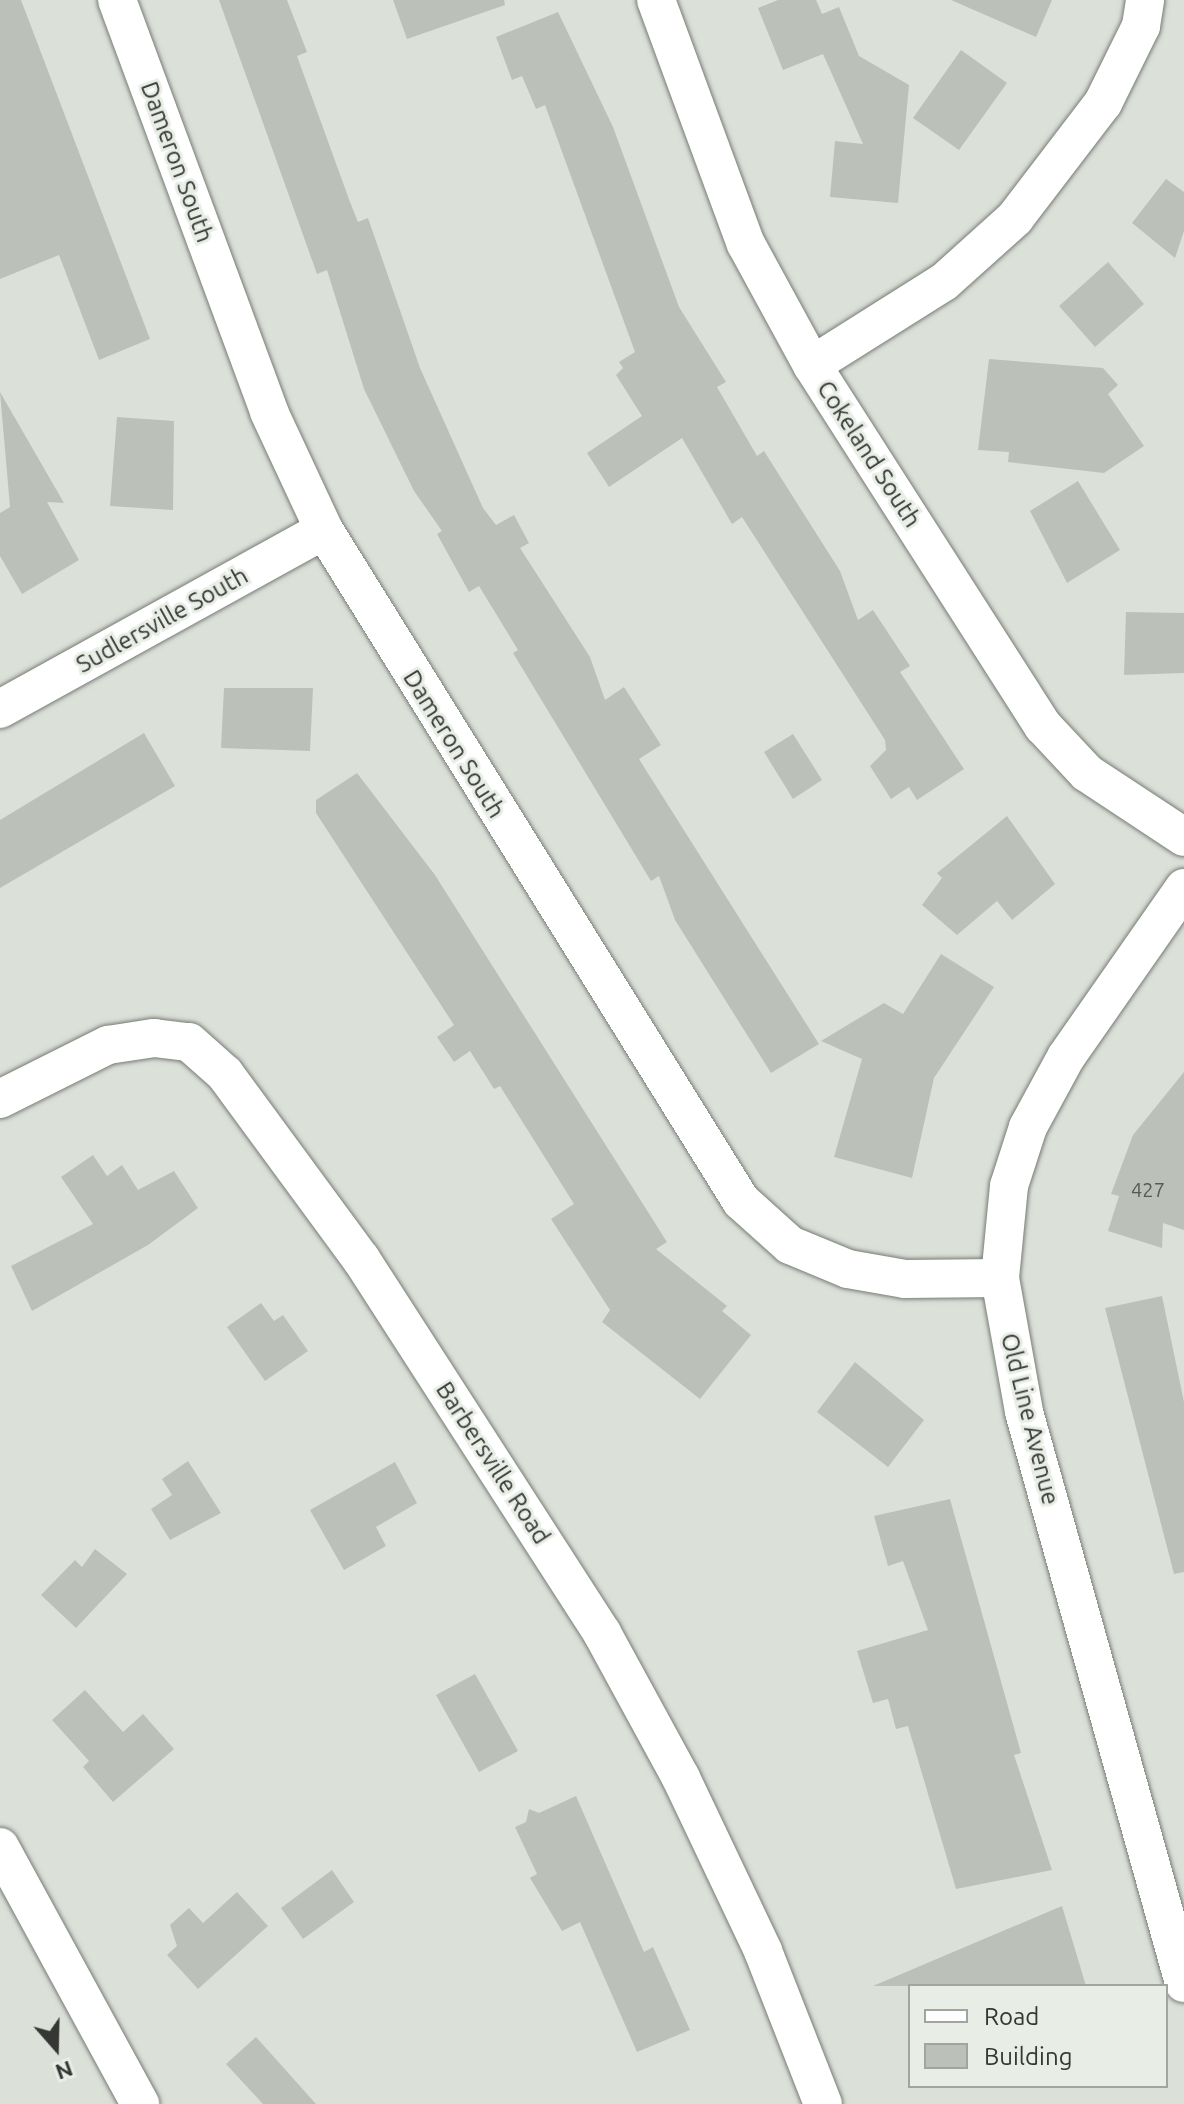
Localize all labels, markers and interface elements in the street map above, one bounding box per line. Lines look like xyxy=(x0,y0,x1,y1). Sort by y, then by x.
street label: Dameron South xyxy=(135,78,219,246)
street label: Cokeland South xyxy=(811,375,927,533)
street label: Sudlersville South xyxy=(71,561,253,679)
street label: Dameron South xyxy=(397,665,511,823)
house number: 427 xyxy=(1131,1177,1165,1201)
street label: Old Line Avenue xyxy=(995,1330,1065,1508)
street label: Barbersville Road xyxy=(430,1376,556,1550)
legend xyxy=(908,1984,1168,2088)
text: Road xyxy=(984,2003,1039,2030)
north arrow xyxy=(16,2008,96,2088)
text: Building xyxy=(984,2043,1072,2070)
text: N xyxy=(52,2056,76,2086)

